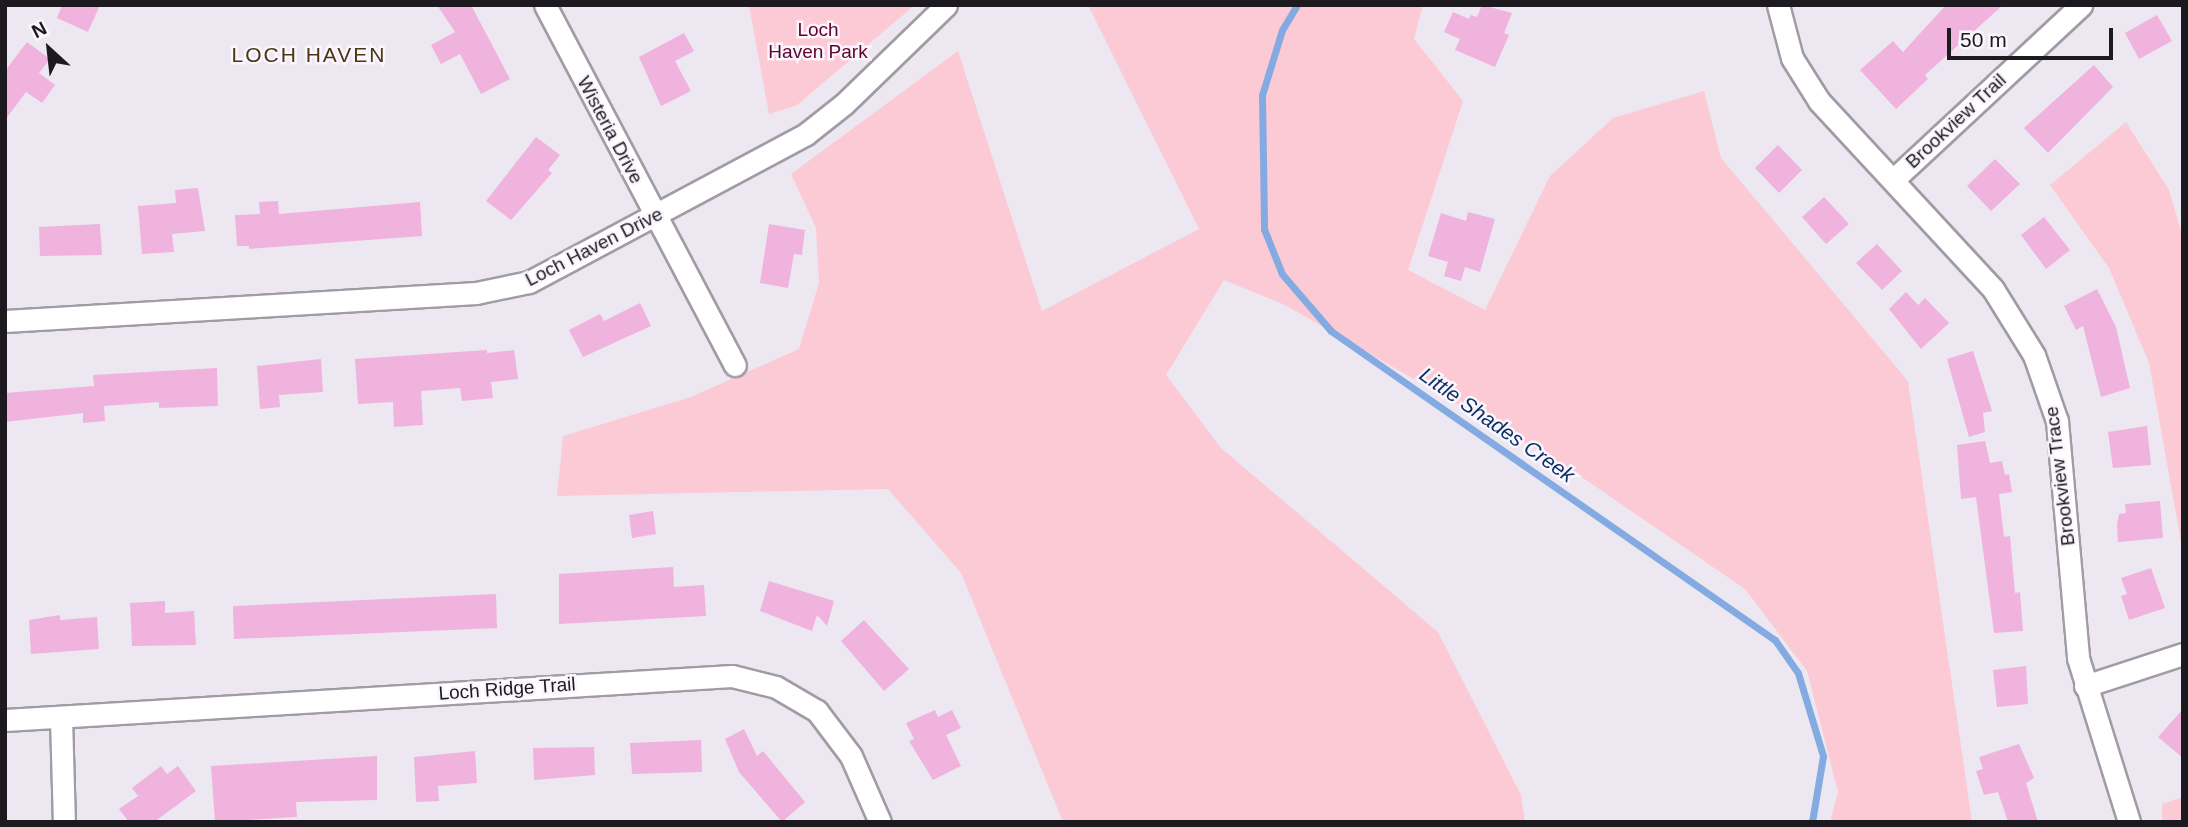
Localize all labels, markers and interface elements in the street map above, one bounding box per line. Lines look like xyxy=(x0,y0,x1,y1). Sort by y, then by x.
north arrow xyxy=(14,14,84,84)
scale bar xyxy=(1950,14,2116,58)
text: N xyxy=(28,17,50,42)
park label: Loch Haven Park xyxy=(768,19,868,63)
text: 50 m xyxy=(1960,28,2007,51)
district label: LOCH HAVEN xyxy=(233,42,385,68)
street label: Brookview Trail xyxy=(1901,69,2011,173)
street label: Wisteria Drive xyxy=(572,72,648,188)
street label: Loch Haven Drive xyxy=(522,203,666,291)
water label: Little Shades Creek xyxy=(1415,362,1579,488)
street label: Brookview Trace xyxy=(2040,405,2080,547)
street label: Loch Ridge Trail xyxy=(438,673,576,705)

